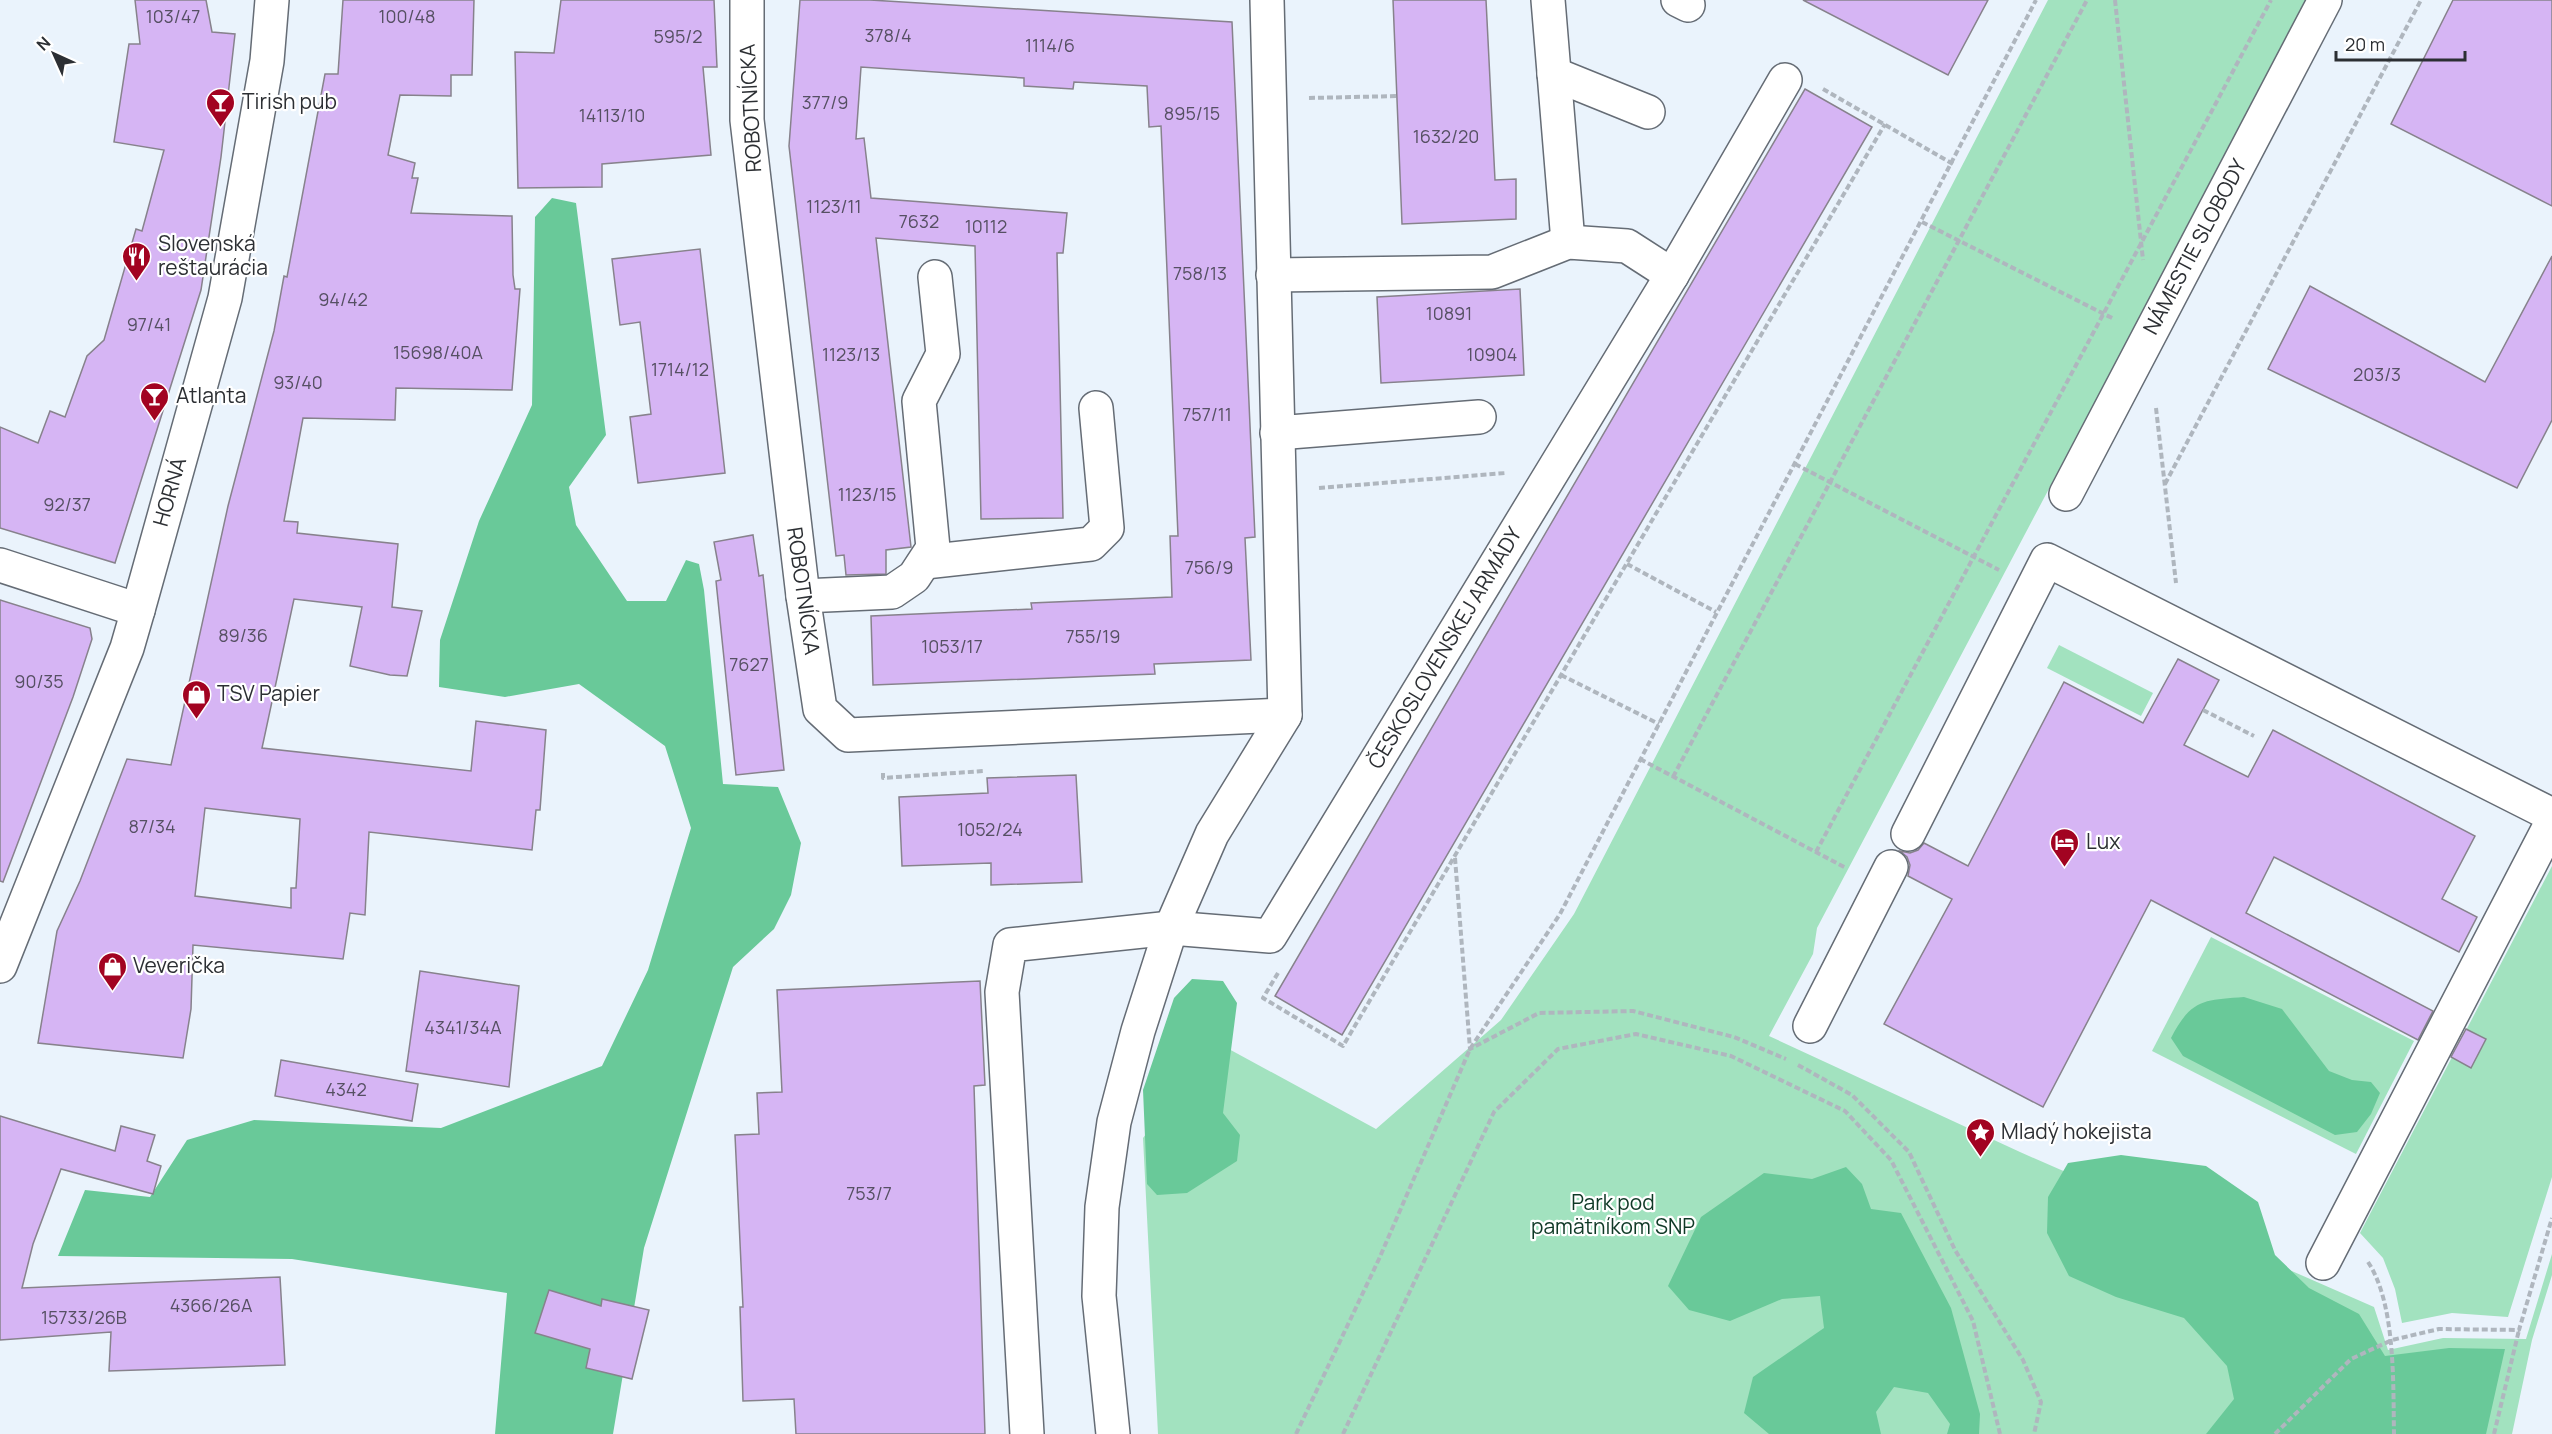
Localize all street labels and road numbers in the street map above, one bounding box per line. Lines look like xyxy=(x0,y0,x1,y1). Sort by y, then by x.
street label: ROBOTNÍCKA xyxy=(733,43,767,173)
street label: NÁMESTIE SLOBODY xyxy=(2136,154,2252,339)
street label: HORNÁ xyxy=(146,454,192,529)
street label: ČESKOSLOVENSKEJ ARMÁDY xyxy=(1361,521,1528,773)
street label: ROBOTNÍCKA xyxy=(781,525,827,657)

